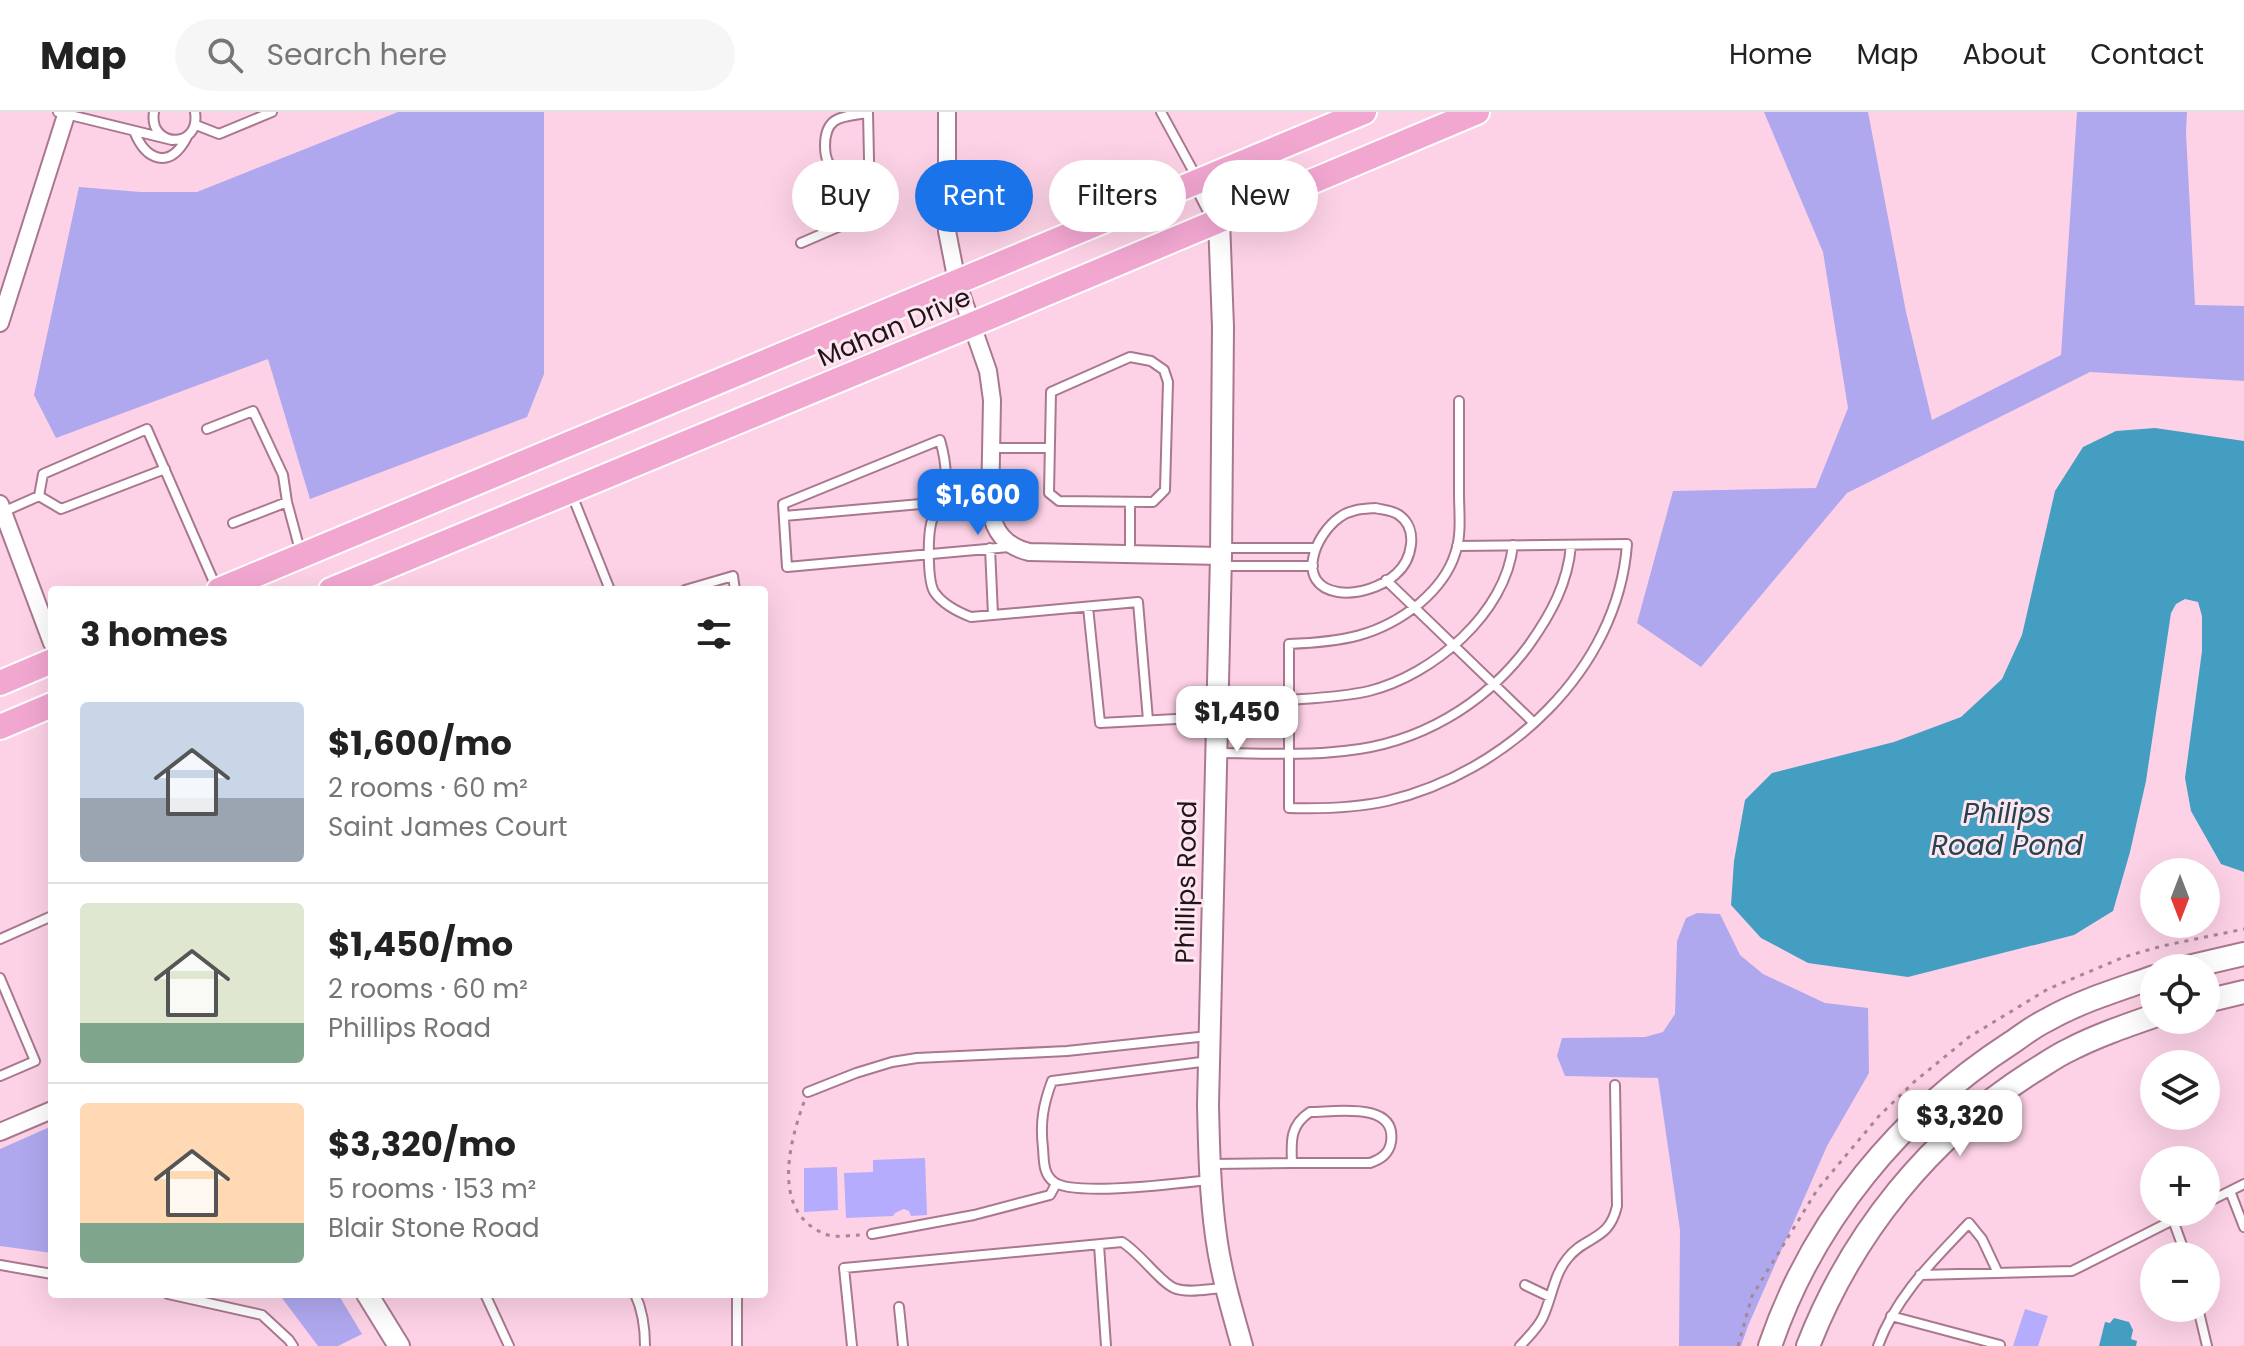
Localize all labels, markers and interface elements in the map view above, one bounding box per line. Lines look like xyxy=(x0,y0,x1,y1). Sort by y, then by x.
search box xyxy=(175,19,735,91)
text: Map xyxy=(40,29,127,82)
icon: search xyxy=(203,33,247,77)
text: Search here xyxy=(267,33,447,76)
text: Home xyxy=(1729,35,1812,74)
text: Map xyxy=(1856,35,1918,74)
text: About xyxy=(1962,35,2046,74)
text: Contact xyxy=(2090,35,2204,74)
chip: Buy xyxy=(792,160,899,232)
chip: Rent xyxy=(915,160,1033,232)
chip: Filters xyxy=(1049,160,1186,232)
chip: New xyxy=(1202,160,1318,232)
street label: Mahan Drive xyxy=(812,279,976,375)
pin: $1,600 xyxy=(913,469,1043,537)
text: $1,600 xyxy=(936,477,1020,513)
text: 3 homes xyxy=(80,610,228,658)
icon: filters xyxy=(692,612,736,656)
pin: $1,450 xyxy=(1172,686,1302,754)
text: $1,450 xyxy=(1194,694,1280,730)
text: $1,600/mo xyxy=(328,719,512,767)
icon: home xyxy=(144,734,240,830)
text: 2 rooms · 60 m² xyxy=(328,770,528,806)
water label: Philips Road Pond xyxy=(1931,794,2084,865)
street label: Phillips Road xyxy=(1167,800,1205,964)
text: Saint James Court xyxy=(328,809,568,845)
north arrow xyxy=(2140,858,2220,938)
map controls xyxy=(2140,858,2220,1322)
text: $1,450/mo xyxy=(328,920,513,968)
icon: home xyxy=(144,935,240,1031)
button: locate xyxy=(2140,954,2220,1034)
text: 2 rooms · 60 m² xyxy=(328,971,528,1007)
text: Phillips Road xyxy=(328,1010,491,1046)
button: layers xyxy=(2140,1050,2220,1130)
pin: $3,320 xyxy=(1895,1090,2025,1158)
text: $3,320 xyxy=(1916,1098,2004,1134)
text: $3,320/mo xyxy=(328,1120,516,1168)
icon: home xyxy=(144,1135,240,1231)
button: + xyxy=(2140,1146,2220,1226)
text: 5 rooms · 153 m² xyxy=(328,1171,536,1207)
text: Blair Stone Road xyxy=(328,1210,540,1246)
button: − xyxy=(2140,1242,2220,1322)

